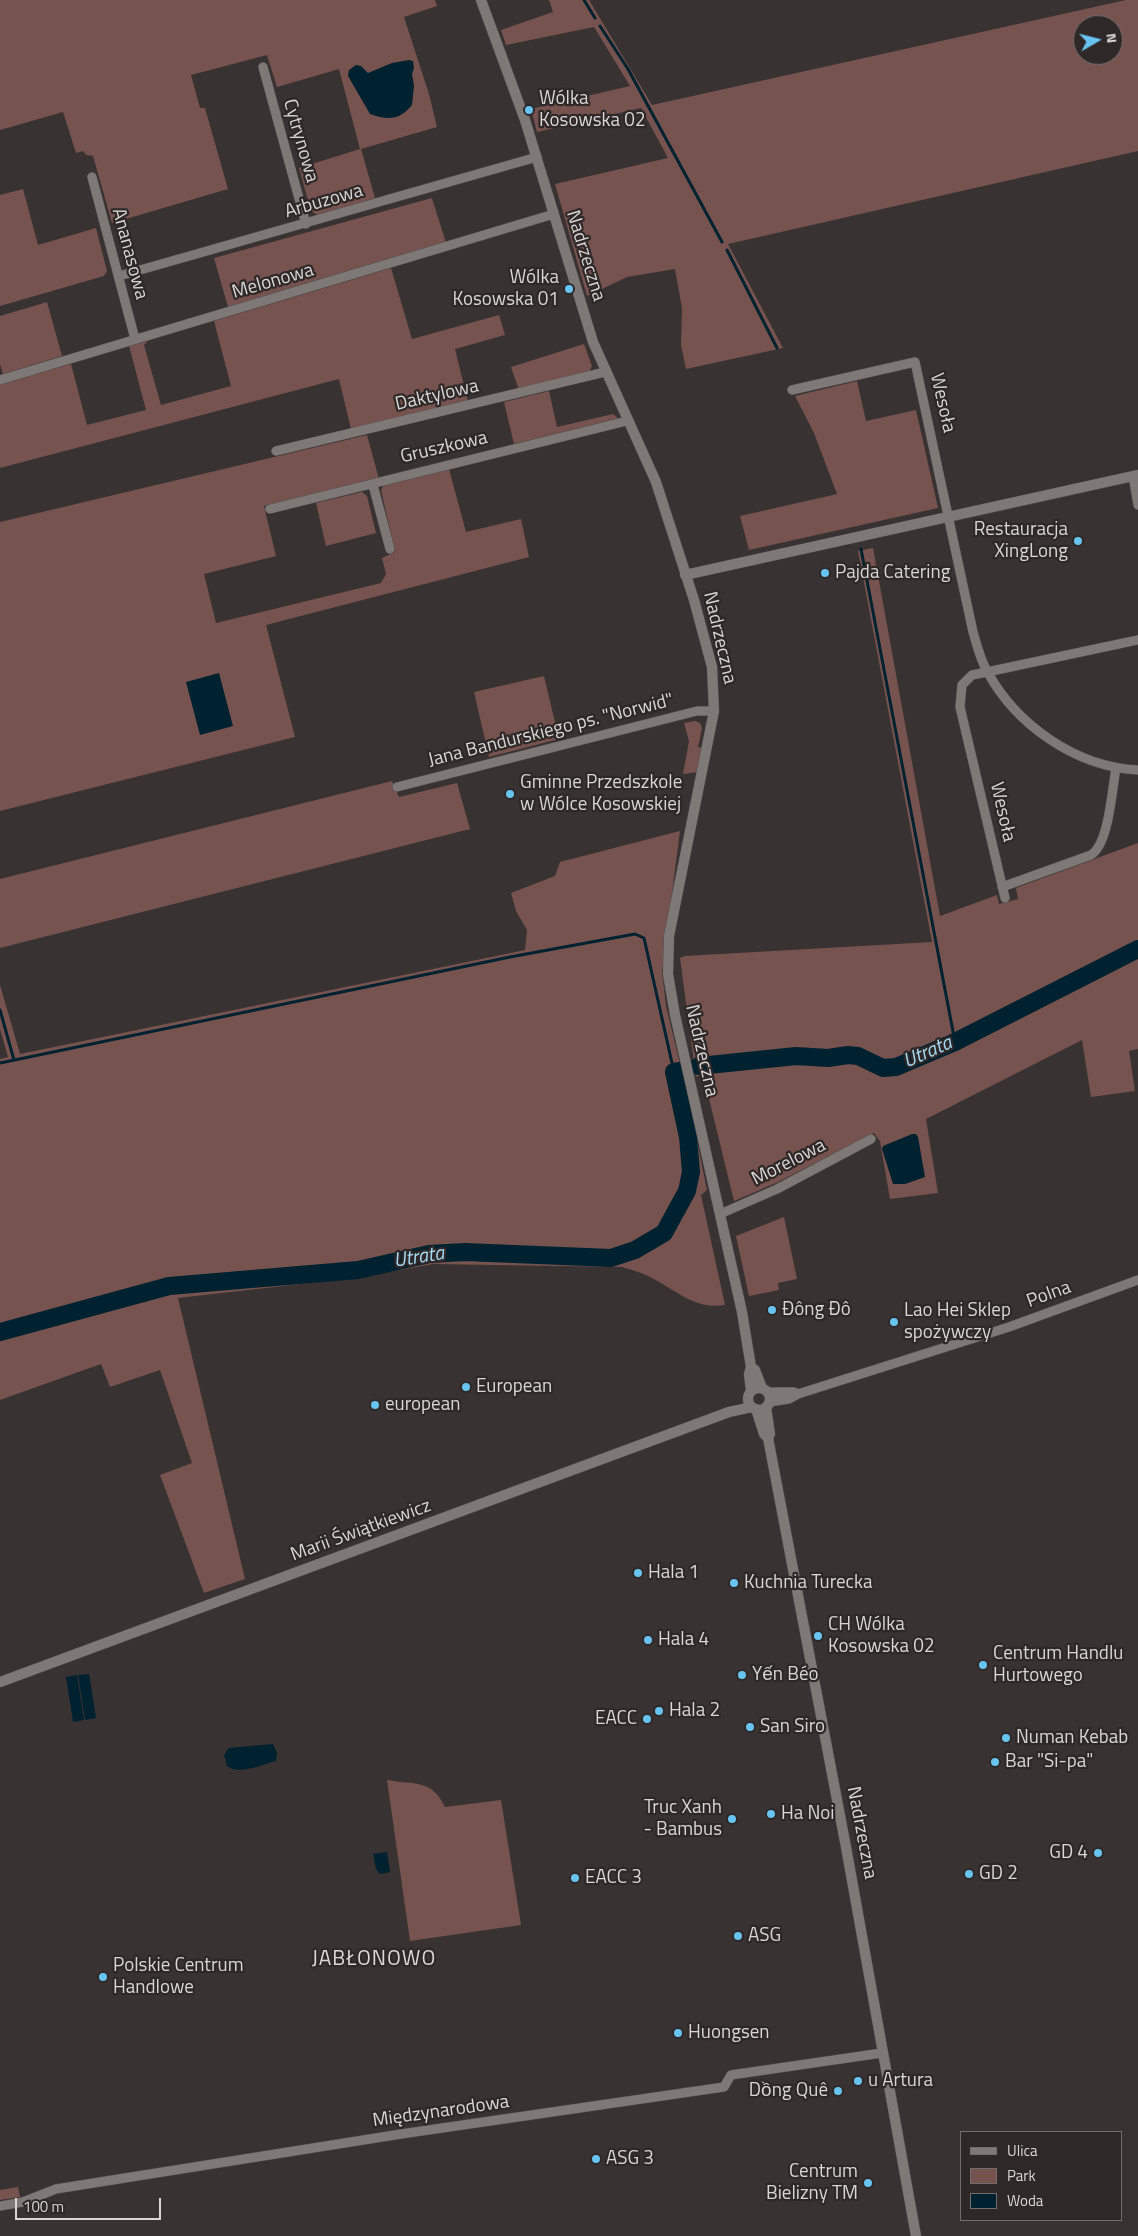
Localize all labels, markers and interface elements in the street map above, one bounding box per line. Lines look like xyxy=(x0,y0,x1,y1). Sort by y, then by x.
north arrow xyxy=(1073,15,1123,65)
text: N xyxy=(1101,32,1123,44)
place label: Wólka Kosowska 02 xyxy=(539,88,646,132)
street label: Cytrynowa xyxy=(277,97,323,185)
marker: Wólka Kosowska 02 xyxy=(523,104,535,116)
street label: Arbuzowa xyxy=(282,180,366,224)
street label: Ananasowa xyxy=(106,206,152,302)
street label: Nadrzeczna xyxy=(560,208,610,304)
street label: Melonowa xyxy=(230,259,316,305)
place label: Wólka Kosowska 01 xyxy=(452,267,559,311)
marker: Wólka Kosowska 01 xyxy=(563,283,575,295)
street label: Wesoła xyxy=(924,371,960,435)
street label: Daktylowa xyxy=(393,375,481,417)
street label: Gruszkowa xyxy=(398,427,490,469)
place label: Restauracja XingLong xyxy=(974,519,1068,563)
marker: Restauracja XingLong xyxy=(1072,535,1084,547)
place label: Pajda Catering xyxy=(835,562,950,584)
marker: Pajda Catering xyxy=(819,567,831,579)
street label: Nadrzeczna xyxy=(697,590,741,686)
street label: Jana Bandurskiego ps. "Norwid" xyxy=(426,689,676,773)
place label: Gminne Przedszkole w Wólce Kosowskiej xyxy=(520,772,682,816)
street label: Wesoła xyxy=(984,780,1020,844)
marker: Gminne Przedszkole w Wólce Kosowskiej xyxy=(504,788,516,800)
street label: Nadrzeczna xyxy=(679,1003,723,1099)
water label: Utrata xyxy=(900,1032,956,1074)
street label: Morelowa xyxy=(748,1135,830,1191)
water label: Utrata xyxy=(392,1242,446,1274)
street label: Polna xyxy=(1024,1277,1074,1313)
place label: Đông Đô xyxy=(782,1299,851,1321)
place label: Lao Hei Sklep spożywczy xyxy=(904,1300,1011,1344)
marker: Đông Đô xyxy=(766,1304,778,1316)
marker: Lao Hei Sklep spożywczy xyxy=(888,1316,900,1328)
place label: European xyxy=(476,1376,552,1398)
marker: European xyxy=(460,1381,472,1393)
place label: european xyxy=(385,1394,460,1416)
marker: european xyxy=(369,1399,381,1411)
street label: Marii Świątkiewicz xyxy=(288,1495,434,1567)
place label: Hala 1 xyxy=(648,1562,699,1584)
marker: Hala 1 xyxy=(632,1567,644,1579)
place label: Kuchnia Turecka xyxy=(744,1572,872,1594)
marker: Kuchnia Turecka xyxy=(728,1577,740,1589)
place label: CH Wólka Kosowska 02 xyxy=(828,1614,935,1658)
place label: Hala 4 xyxy=(658,1629,709,1651)
marker: CH Wólka Kosowska 02 xyxy=(812,1630,824,1642)
marker: Hala 4 xyxy=(642,1634,654,1646)
place label: Centrum Handlu Hurtowego xyxy=(993,1643,1123,1687)
marker: Centrum Handlu Hurtowego xyxy=(977,1659,989,1671)
place label: Yến Béo xyxy=(752,1664,819,1686)
marker: Yến Béo xyxy=(736,1669,748,1681)
place label: Hala 2 xyxy=(669,1700,720,1722)
marker: Hala 2 xyxy=(653,1705,665,1717)
place label: EACC xyxy=(595,1708,637,1730)
marker: EACC xyxy=(641,1713,653,1725)
place label: San Siro xyxy=(760,1716,825,1738)
marker: San Siro xyxy=(744,1721,756,1733)
place label: Numan Kebab xyxy=(1016,1727,1128,1749)
marker: Numan Kebab xyxy=(1000,1732,1012,1744)
place label: Bar "Si-pa" xyxy=(1005,1751,1093,1773)
marker: Bar "Si-pa" xyxy=(989,1756,1001,1768)
street label: Nadrzeczna xyxy=(841,1785,881,1881)
place label: Truc Xanh - Bambus xyxy=(643,1797,722,1841)
place label: Ha Noi xyxy=(781,1803,834,1825)
marker: Ha Noi xyxy=(765,1808,777,1820)
marker: Truc Xanh - Bambus xyxy=(726,1813,738,1825)
place label: GD 4 xyxy=(1049,1842,1088,1864)
marker: GD 4 xyxy=(1092,1847,1104,1859)
place label: GD 2 xyxy=(979,1863,1018,1885)
place label: EACC 3 xyxy=(585,1867,642,1889)
marker: GD 2 xyxy=(963,1868,975,1880)
marker: EACC 3 xyxy=(569,1872,581,1884)
place label: ASG xyxy=(748,1925,781,1947)
marker: ASG xyxy=(732,1930,744,1942)
district label: JABŁONOWO xyxy=(311,1947,437,1973)
place label: Polskie Centrum Handlowe xyxy=(113,1955,244,1999)
marker: Polskie Centrum Handlowe xyxy=(97,1971,109,1983)
place label: Huongsen xyxy=(688,2022,770,2044)
marker: Huongsen xyxy=(672,2027,684,2039)
place label: u Artura xyxy=(868,2070,933,2092)
marker: u Artura xyxy=(852,2075,864,2087)
place label: Dồng Quê xyxy=(749,2080,828,2102)
marker: Dồng Quê xyxy=(832,2085,844,2097)
street label: Międzynarodowa xyxy=(371,2091,511,2133)
legend xyxy=(960,2131,1123,2221)
text: Ulica xyxy=(1007,2139,1037,2162)
place label: ASG 3 xyxy=(606,2148,654,2170)
marker: ASG 3 xyxy=(590,2153,602,2165)
place label: Centrum Bielizny TM xyxy=(766,2161,858,2205)
text: Park xyxy=(1007,2164,1036,2187)
marker: Centrum Bielizny TM xyxy=(862,2177,874,2189)
scale bar xyxy=(18,2188,164,2220)
text: Woda xyxy=(1007,2189,1043,2212)
text: 100 m xyxy=(23,2195,64,2218)

